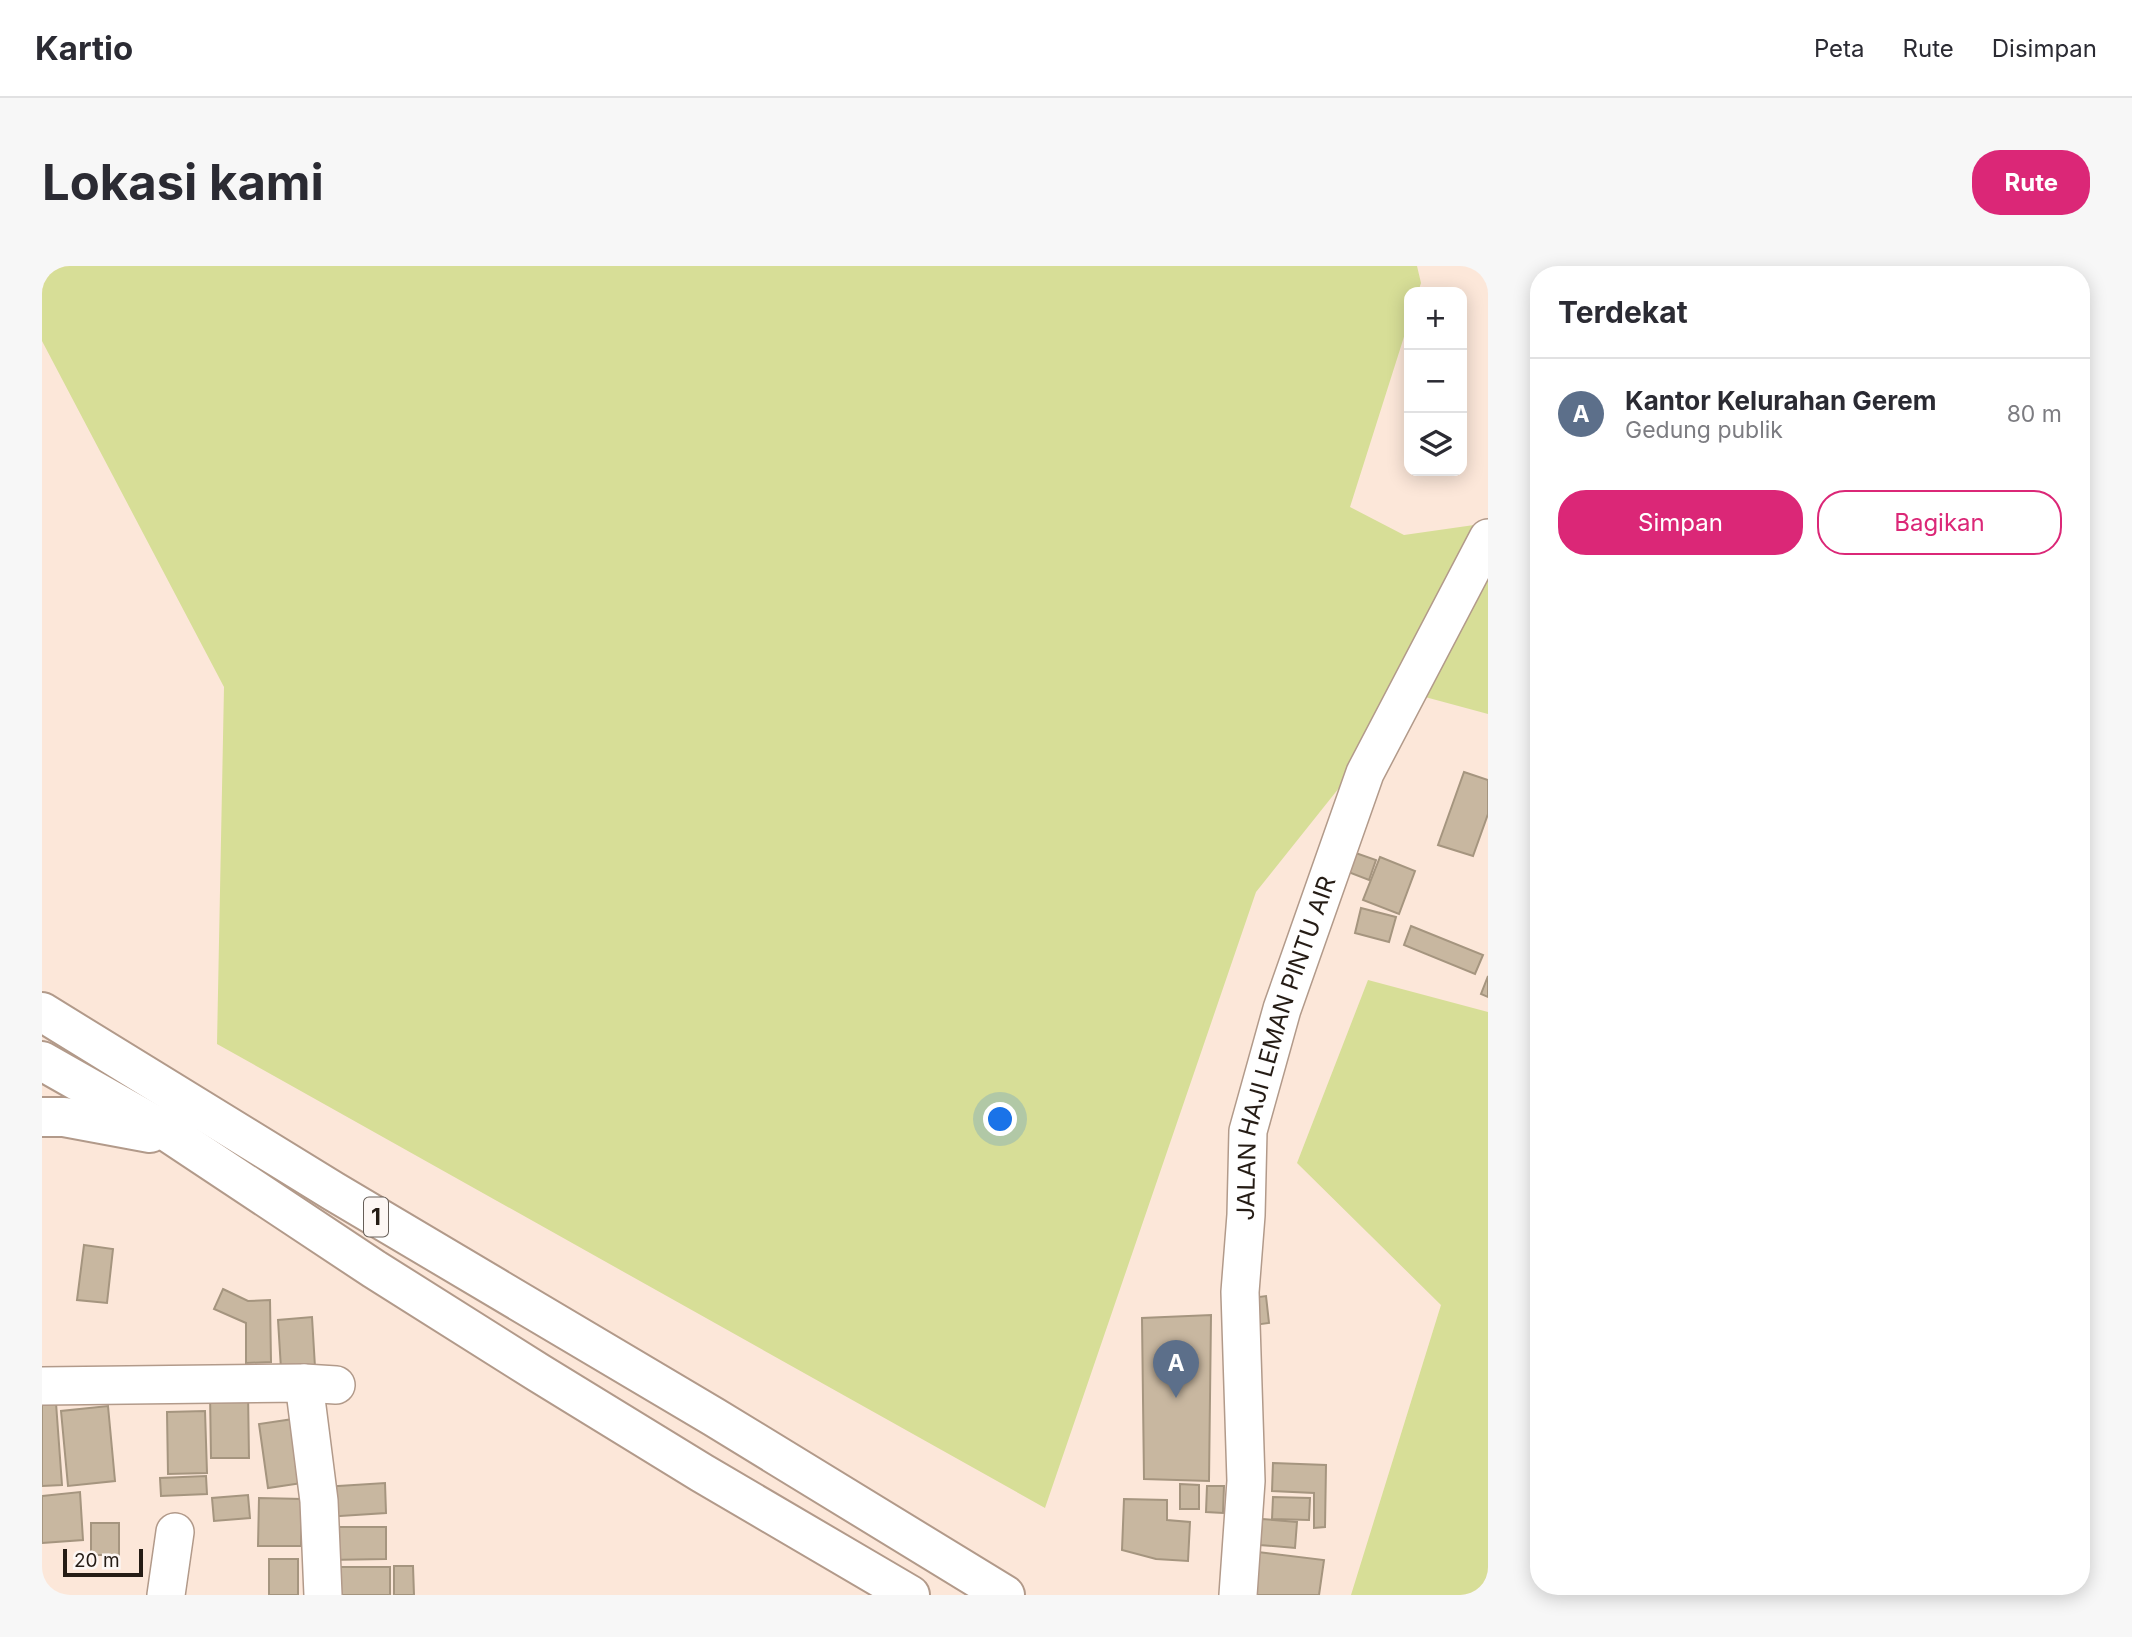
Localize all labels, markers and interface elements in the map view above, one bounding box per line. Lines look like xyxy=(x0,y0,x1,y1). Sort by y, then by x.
text: Kartio xyxy=(35,28,133,68)
text: Peta xyxy=(1814,34,1865,63)
text: Rute xyxy=(1903,34,1954,63)
text: Disimpan xyxy=(1992,34,2097,63)
button: Rute xyxy=(1972,150,2090,215)
text: Lokasi kami xyxy=(42,153,324,212)
map controls xyxy=(1404,287,1467,476)
button: + xyxy=(1404,287,1467,350)
text: Terdekat xyxy=(1558,294,1688,330)
button: − xyxy=(1404,350,1467,413)
text: Kantor Kelurahan Gerem xyxy=(1625,385,1936,416)
text: A xyxy=(1572,400,1590,428)
text: 80 m xyxy=(2007,400,2062,428)
button: layers xyxy=(1404,413,1467,476)
text: Gedung publik xyxy=(1625,416,1783,444)
button: Simpan xyxy=(1558,490,1803,555)
button: Bagikan xyxy=(1817,490,2062,555)
street label: JALAN HAJI LEMAN PINTU AIR xyxy=(1231,872,1342,1221)
your location xyxy=(983,1102,1017,1136)
road number: 1 xyxy=(364,1198,388,1236)
pin: A xyxy=(1153,1340,1199,1398)
scale bar xyxy=(63,1546,144,1578)
text: 20 m xyxy=(74,1549,120,1572)

